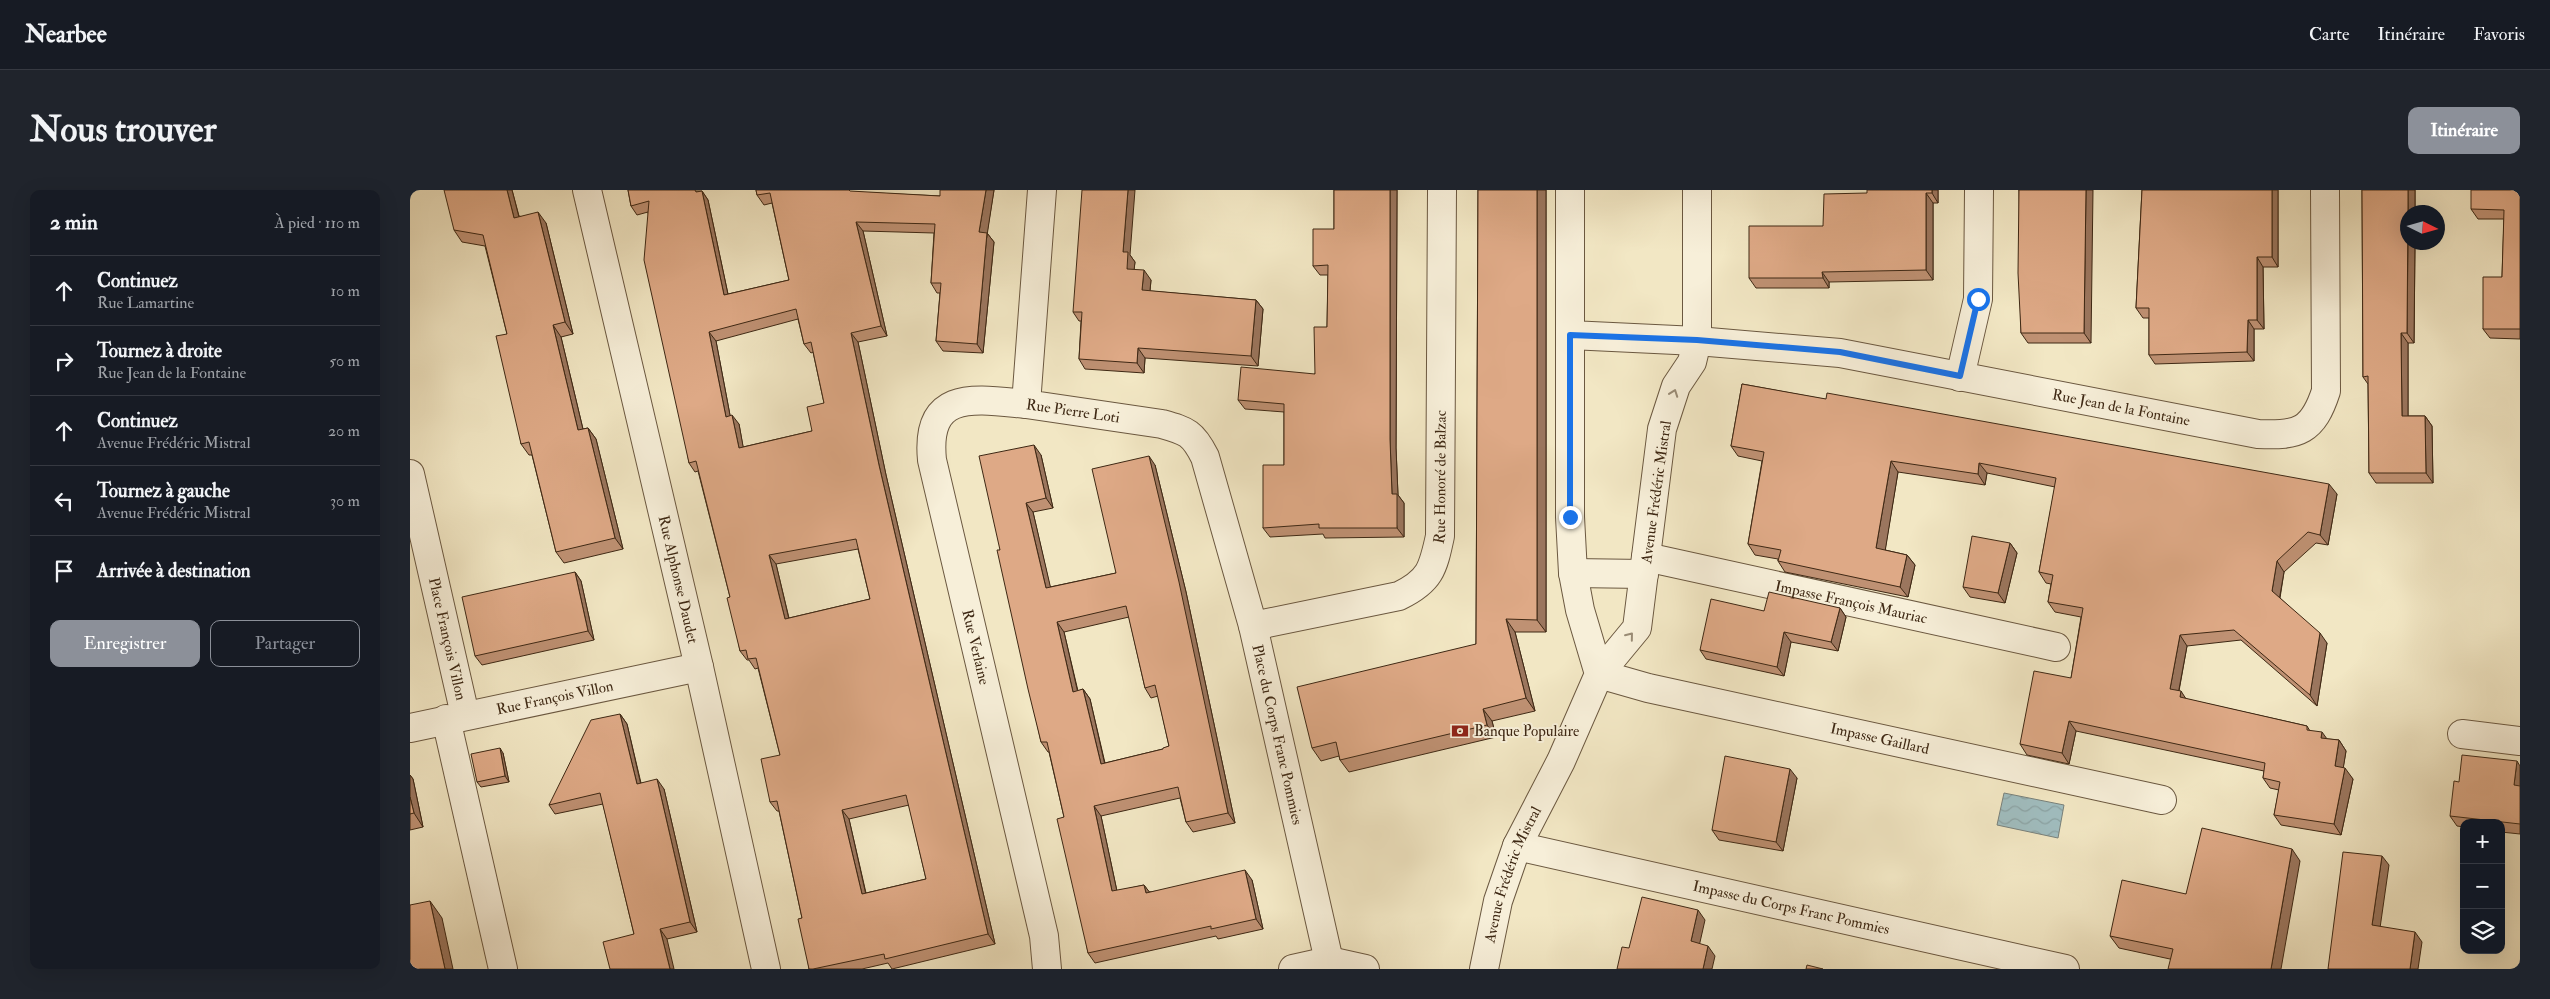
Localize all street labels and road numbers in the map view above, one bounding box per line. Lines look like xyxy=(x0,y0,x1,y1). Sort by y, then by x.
street label: Rue Jean de la Fontaine xyxy=(2050,385,2192,431)
street label: Rue Pierre Loti xyxy=(1025,395,1121,428)
street label: Rue Honoré de Balzac xyxy=(1430,410,1451,545)
street label: Avenue Frédéric Mistral xyxy=(1637,419,1676,566)
street label: Rue Alphonse Daudet xyxy=(654,514,702,646)
street label: Place François Villon xyxy=(424,576,470,702)
street label: Impasse François Mauriac xyxy=(1773,577,1929,628)
street label: Rue Verlaine xyxy=(957,607,994,687)
street label: Place du Corps Franc Pommies xyxy=(1247,643,1307,827)
street label: Rue François Villon xyxy=(495,676,615,720)
street label: Impasse Gaillard xyxy=(1828,719,1931,759)
street label: Avenue Frédéric Mistral xyxy=(1480,803,1546,946)
street label: Impasse du Corps Franc Pommies xyxy=(1691,877,1891,939)

